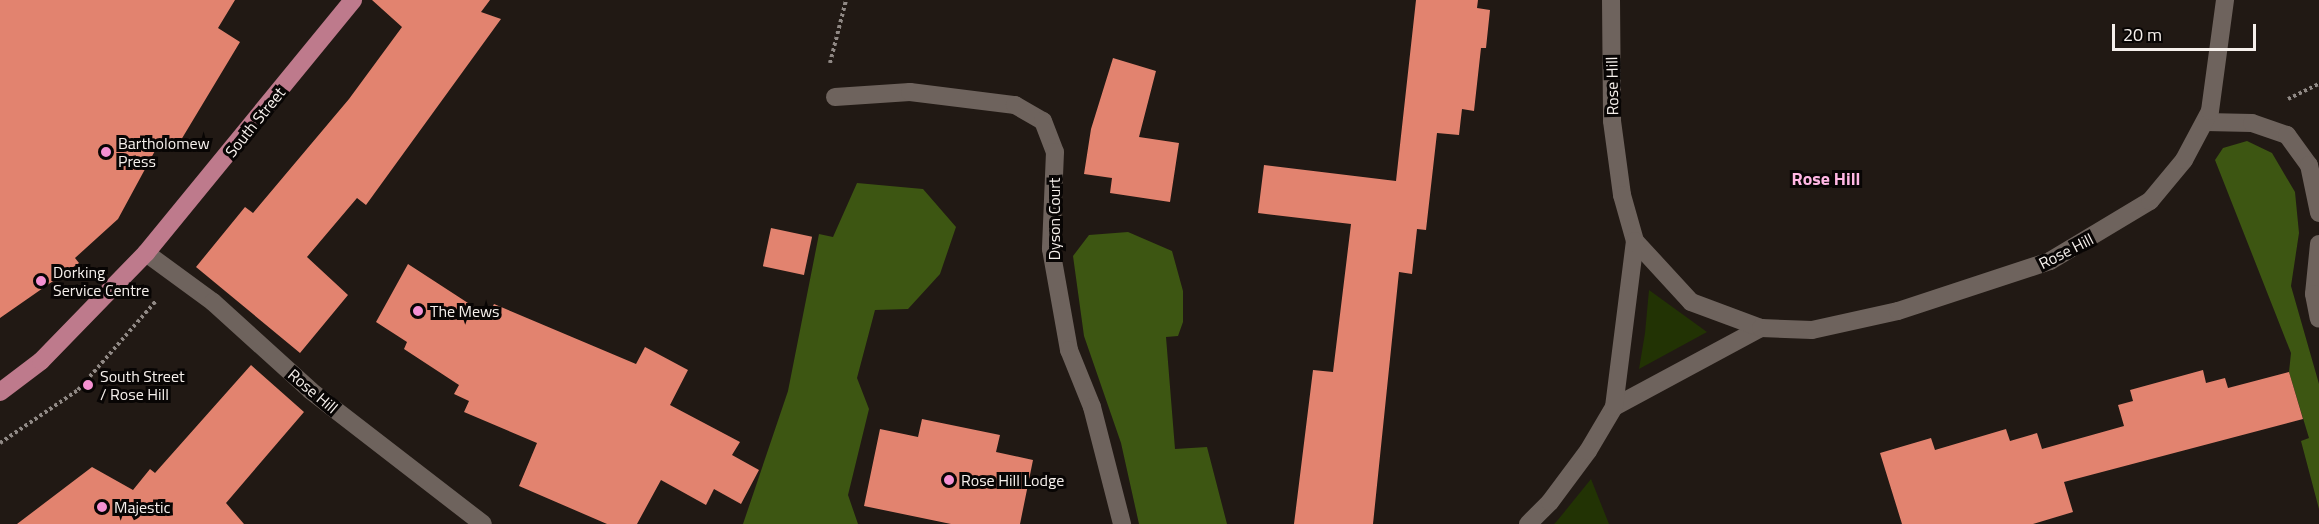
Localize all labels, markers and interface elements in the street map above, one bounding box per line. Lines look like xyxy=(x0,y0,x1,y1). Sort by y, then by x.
scale bar xyxy=(2115,12,2259,50)
text: 20 m xyxy=(2123,21,2162,48)
street label: Rose Hill xyxy=(1602,56,1622,116)
street label: South Street xyxy=(221,83,289,161)
place label: Bartholomew Press xyxy=(118,133,210,171)
marker: Bartholomew Press xyxy=(99,145,113,159)
district label: Rose Hill xyxy=(1792,168,1860,190)
street label: Dyson Court xyxy=(1044,178,1064,260)
street label: Rose Hill xyxy=(2035,229,2097,273)
place label: Dorking Service Centre xyxy=(53,262,149,300)
marker: Dorking Service Centre xyxy=(34,274,48,288)
place label: The Mews xyxy=(430,301,500,321)
marker: The Mews xyxy=(411,304,425,318)
street label: Rose Hill xyxy=(284,365,342,417)
place label: South Street / Rose Hill xyxy=(100,366,185,404)
marker: South Street / Rose Hill xyxy=(81,378,95,392)
place label: Rose Hill Lodge xyxy=(961,470,1064,490)
marker: Rose Hill Lodge xyxy=(942,473,956,487)
place label: Majestic xyxy=(114,497,171,517)
marker: Majestic xyxy=(95,500,109,514)

